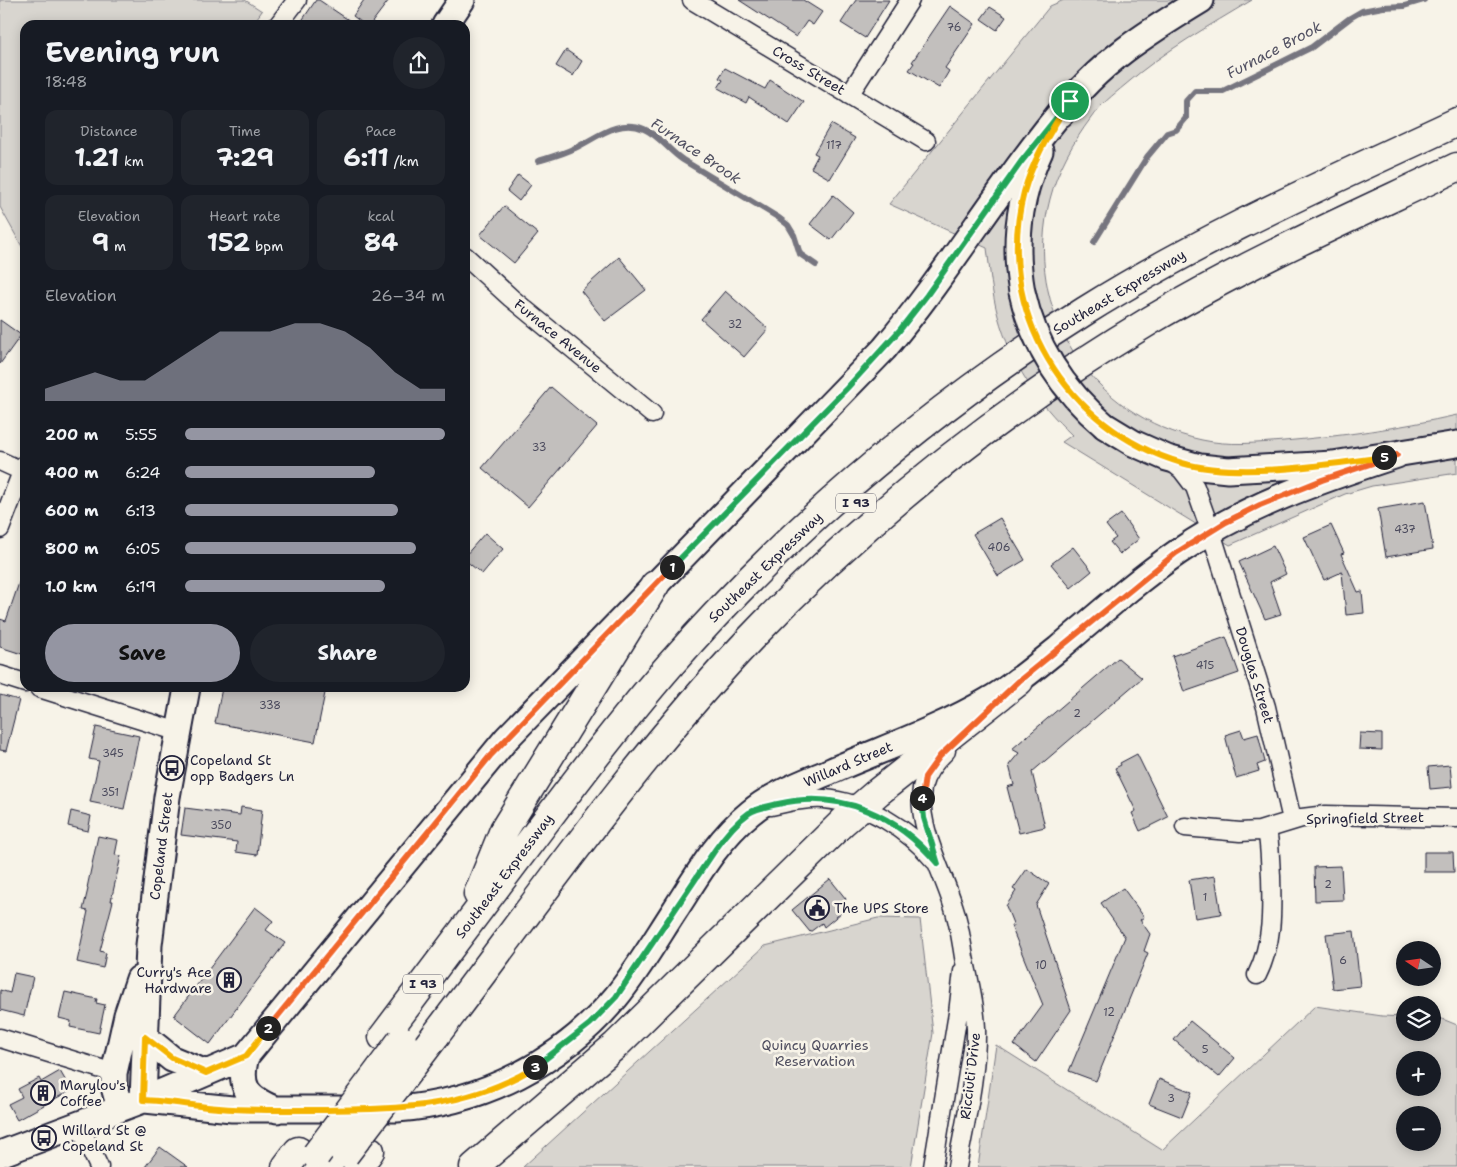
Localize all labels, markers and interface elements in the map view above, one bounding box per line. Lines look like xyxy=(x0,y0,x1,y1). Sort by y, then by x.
water label: Furnace Brook xyxy=(1223,16,1325,83)
house number: 76 xyxy=(947,20,961,35)
text: Evening run xyxy=(45,33,220,71)
button: share xyxy=(393,37,445,89)
street label: Cross Street xyxy=(769,41,849,99)
text: 18:48 xyxy=(45,71,87,92)
pin xyxy=(1049,80,1091,122)
icon: arrive xyxy=(1056,87,1084,115)
water label: Furnace Brook xyxy=(647,113,745,189)
text: Distance xyxy=(80,122,138,140)
text: Time xyxy=(229,122,261,140)
text: Pace xyxy=(366,122,396,140)
house number: 117 xyxy=(826,138,842,153)
text: 1.21 xyxy=(74,140,119,174)
text: 7:29 xyxy=(216,140,274,174)
text: 6:11 xyxy=(343,140,389,174)
text: km xyxy=(119,152,144,170)
text: /km xyxy=(389,152,419,170)
text: Elevation xyxy=(78,207,140,225)
text: Heart rate xyxy=(209,207,281,225)
text: kcal xyxy=(367,207,395,225)
text: 9 xyxy=(92,225,109,259)
text: 152 xyxy=(207,225,250,259)
text: 84 xyxy=(364,225,398,259)
text: m xyxy=(109,237,126,255)
text: bpm xyxy=(250,237,283,255)
street label: Southeast Expressway xyxy=(1049,245,1189,339)
text: Elevation xyxy=(45,285,117,306)
text: 26–34 m xyxy=(371,285,445,306)
street label: Furnace Avenue xyxy=(511,295,605,377)
house number: 32 xyxy=(728,317,742,332)
text: 200 m xyxy=(45,424,98,445)
text: 5:55 xyxy=(125,424,157,445)
house number: 33 xyxy=(532,440,546,455)
pin: 5 xyxy=(1372,444,1396,470)
text: 5 xyxy=(1380,448,1389,466)
text: 400 m xyxy=(45,462,99,483)
text: 6:24 xyxy=(125,462,161,483)
road number: I 93 xyxy=(836,493,876,512)
text: 600 m xyxy=(45,500,99,521)
text: 6:13 xyxy=(125,500,156,521)
street label: Southeast Expressway xyxy=(704,508,826,626)
house number: 437 xyxy=(1394,522,1416,537)
text: 800 m xyxy=(45,538,99,559)
text: 6:05 xyxy=(125,538,160,559)
house number: 406 xyxy=(988,540,1010,555)
pin: 1 xyxy=(660,554,684,580)
text: 1 xyxy=(669,558,676,576)
text: 1.0 km xyxy=(45,576,97,597)
text: 6:19 xyxy=(125,576,156,597)
button: Save xyxy=(45,624,240,682)
button: Share xyxy=(250,624,445,682)
street label: Douglas Street xyxy=(1232,625,1278,725)
house number: 415 xyxy=(1196,658,1214,673)
house number: 338 xyxy=(259,698,281,713)
house number: 2 xyxy=(1073,706,1081,721)
street label: Willard Street xyxy=(801,737,895,791)
house number: 345 xyxy=(102,746,124,761)
place label: Copeland St opp Badgers Ln xyxy=(190,751,295,785)
bus stop icon: Copeland St opp Badgers Ln xyxy=(159,755,185,781)
house number: 351 xyxy=(101,785,119,800)
pin: 4 xyxy=(910,786,934,810)
text: 4 xyxy=(918,789,927,807)
street label: Copeland Street xyxy=(145,791,177,901)
street label: Springfield Street xyxy=(1306,808,1424,828)
street label: Southeast Expressway xyxy=(451,810,557,942)
house number: 350 xyxy=(210,818,232,833)
house number: 2 xyxy=(1324,877,1332,892)
house number: 1 xyxy=(1203,890,1207,905)
public building icon: The UPS Store xyxy=(804,895,830,921)
place label: The UPS Store xyxy=(834,899,929,917)
north arrow xyxy=(1396,941,1441,986)
map controls xyxy=(1396,941,1441,1151)
house number: 6 xyxy=(1339,953,1347,968)
house number: 10 xyxy=(1035,958,1047,973)
place label: Curry's Ace Hardware xyxy=(137,963,212,997)
building icon: Curry's Ace Hardware xyxy=(216,967,242,993)
road number: I 93 xyxy=(403,974,443,994)
button: layers xyxy=(1396,996,1441,1041)
house number: 12 xyxy=(1103,1005,1115,1020)
pin: 2 xyxy=(256,1016,280,1040)
text: 2 xyxy=(264,1019,273,1037)
street label: Ricciuti Drive xyxy=(956,1031,984,1121)
park label: Quincy Quarries Reservation xyxy=(761,1036,869,1070)
house number: 5 xyxy=(1202,1042,1209,1057)
button: + xyxy=(1396,1051,1441,1096)
pin: 3 xyxy=(522,1054,548,1080)
text: 3 xyxy=(531,1058,540,1076)
place label: Marylou's Coffee xyxy=(60,1076,126,1110)
building icon: Marylou's Coffee xyxy=(30,1080,56,1106)
house number: 3 xyxy=(1167,1091,1175,1106)
button: − xyxy=(1396,1106,1441,1151)
place label: Willard St @ Copeland St xyxy=(62,1121,147,1155)
bus stop icon: Willard St @ Copeland St xyxy=(31,1125,57,1151)

